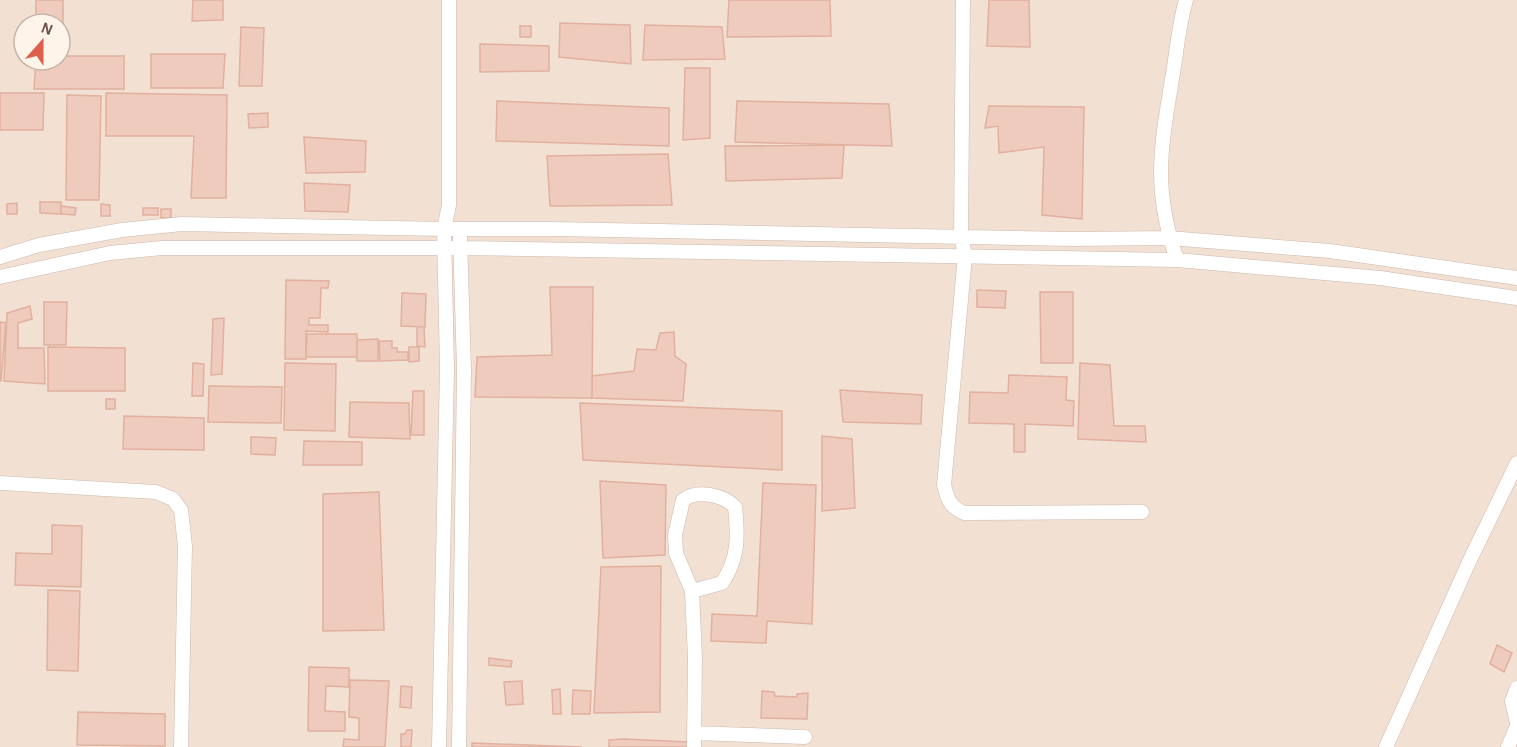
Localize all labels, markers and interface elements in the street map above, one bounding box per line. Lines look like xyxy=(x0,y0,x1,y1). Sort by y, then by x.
north arrow xyxy=(12,12,72,72)
text: N xyxy=(39,19,55,38)

